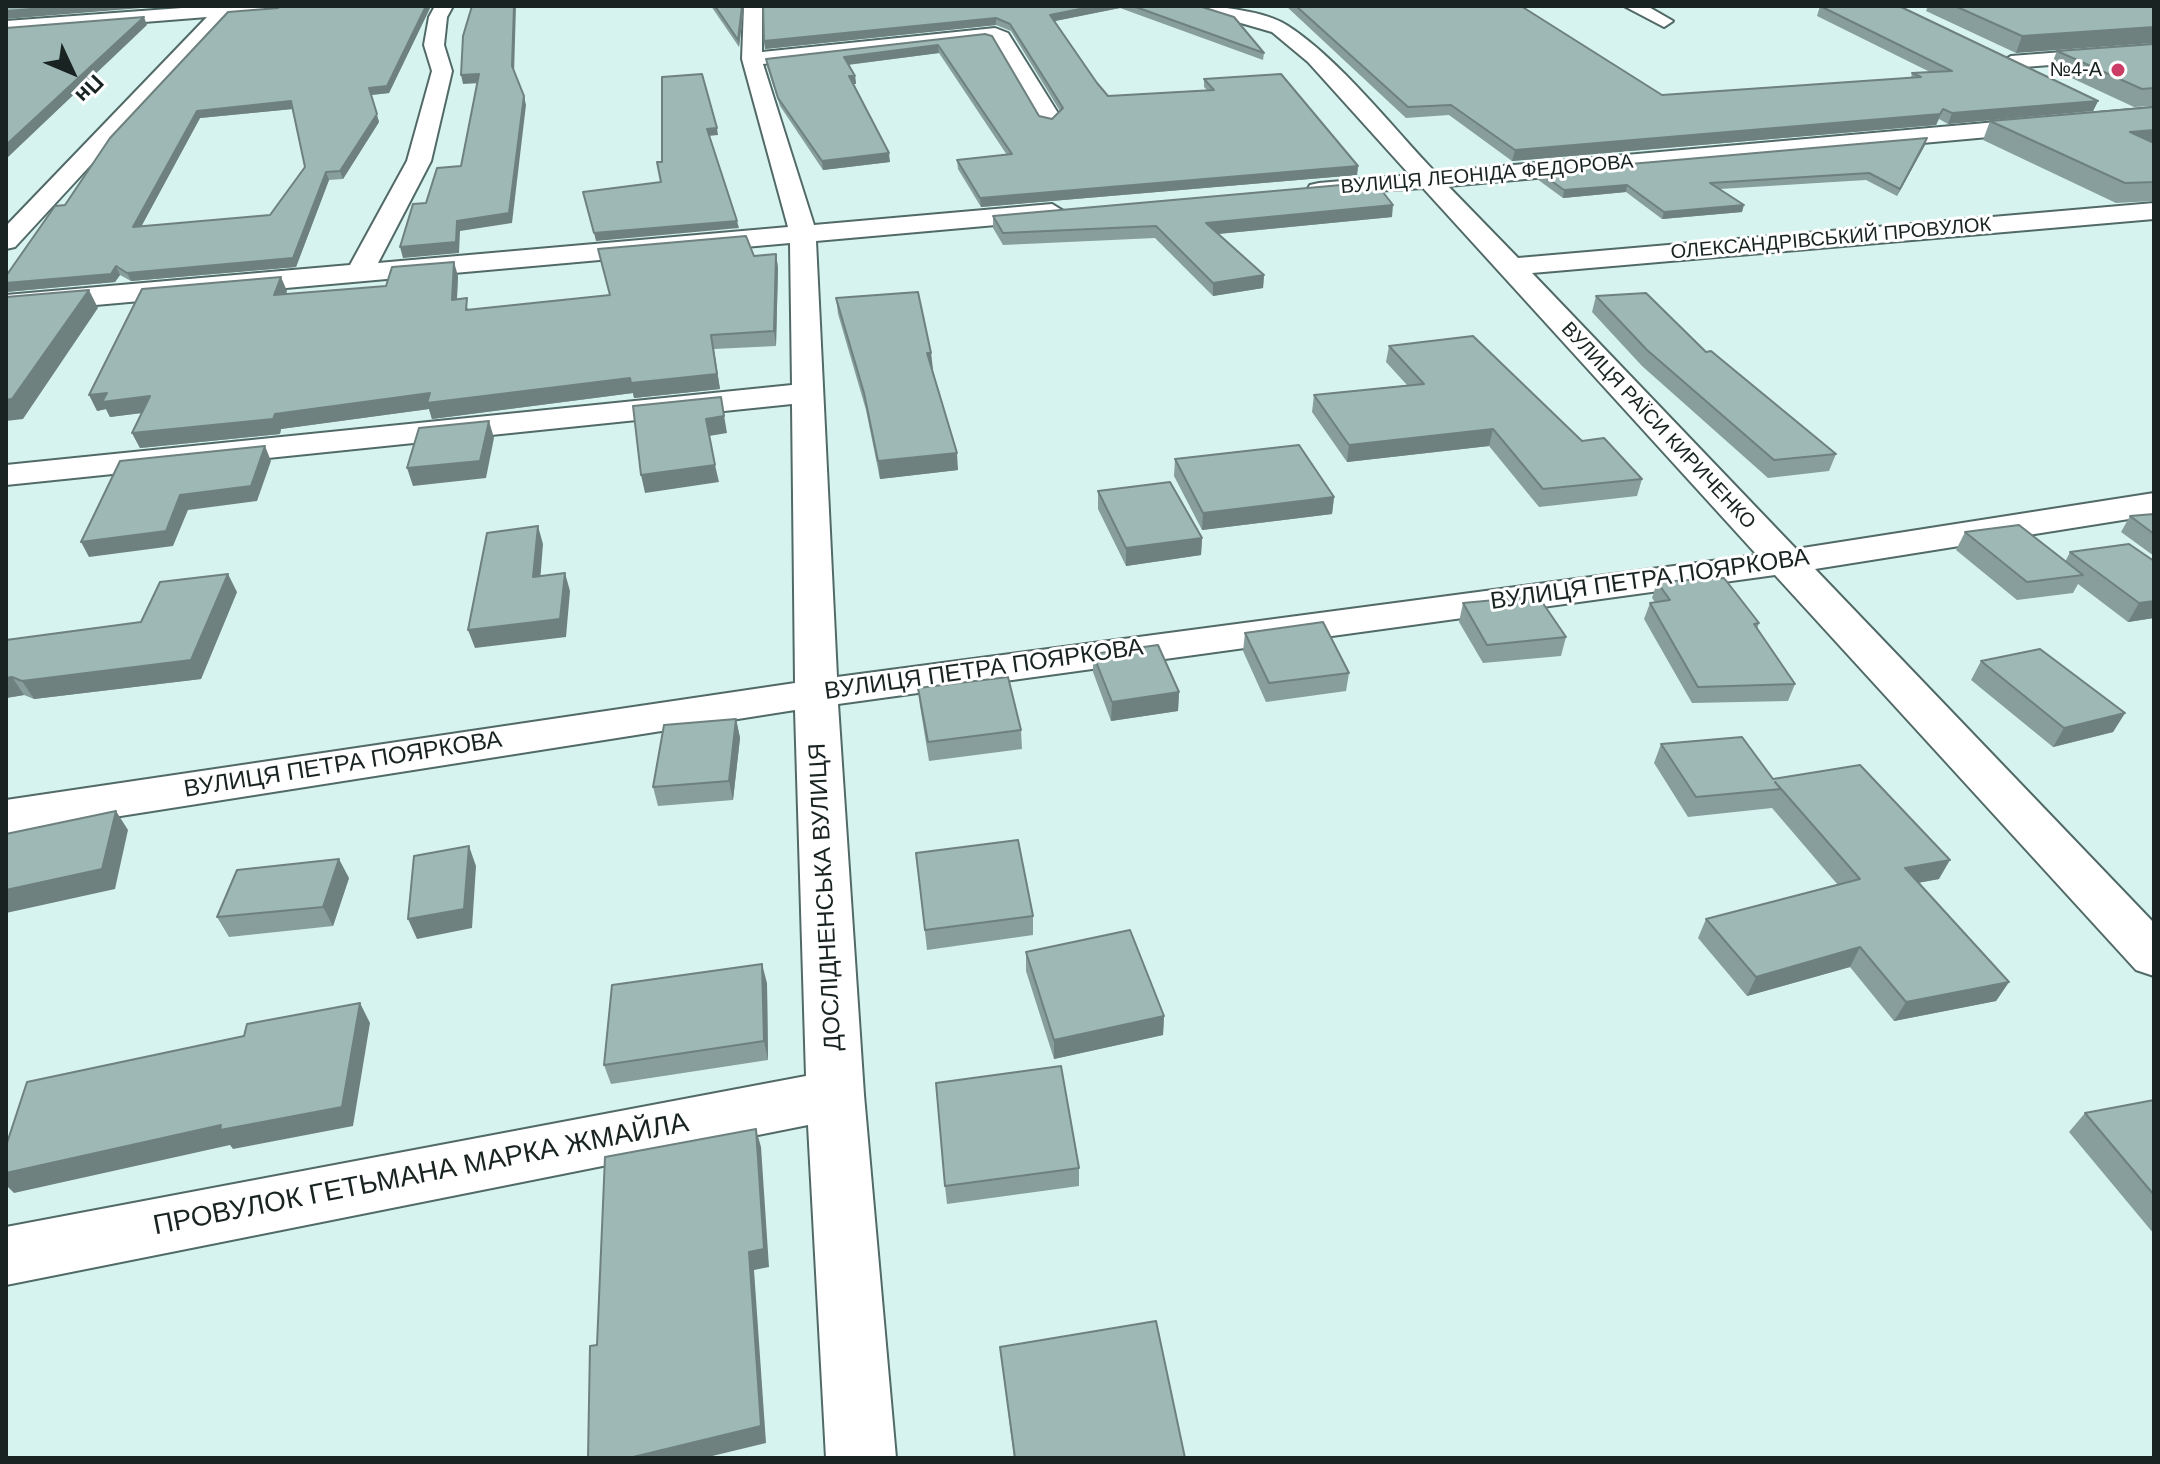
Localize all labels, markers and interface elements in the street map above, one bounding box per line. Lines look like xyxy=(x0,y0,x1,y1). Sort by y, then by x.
north arrow xyxy=(32,32,112,112)
place label: №4-А xyxy=(2049,58,2102,82)
marker: №4-А xyxy=(2109,61,2127,79)
text: Пн xyxy=(71,70,109,108)
street label: ВУЛИЦЯ ЛЕОНІДА ФЕДОРОВА xyxy=(1340,150,1634,200)
street label: ОЛЕКСАНДРІВСЬКИЙ ПРОВУЛОК xyxy=(1670,213,1992,265)
street label: ВУЛИЦЯ РАЇСИ КИРИЧЕНКО xyxy=(1556,318,1760,534)
street label: ВУЛИЦЯ ПЕТРА ПОЯРКОВА xyxy=(1489,543,1811,617)
street label: ВУЛИЦЯ ПЕТРА ПОЯРКОВА xyxy=(823,633,1145,707)
street label: ВУЛИЦЯ ПЕТРА ПОЯРКОВА xyxy=(182,726,504,804)
street label: ДОСЛІДНЕНСЬКА ВУЛИЦЯ xyxy=(804,742,848,1052)
street label: ПРОВУЛОК ГЕТЬМАНА МАРКА ЖМАЙЛА xyxy=(150,1107,692,1243)

